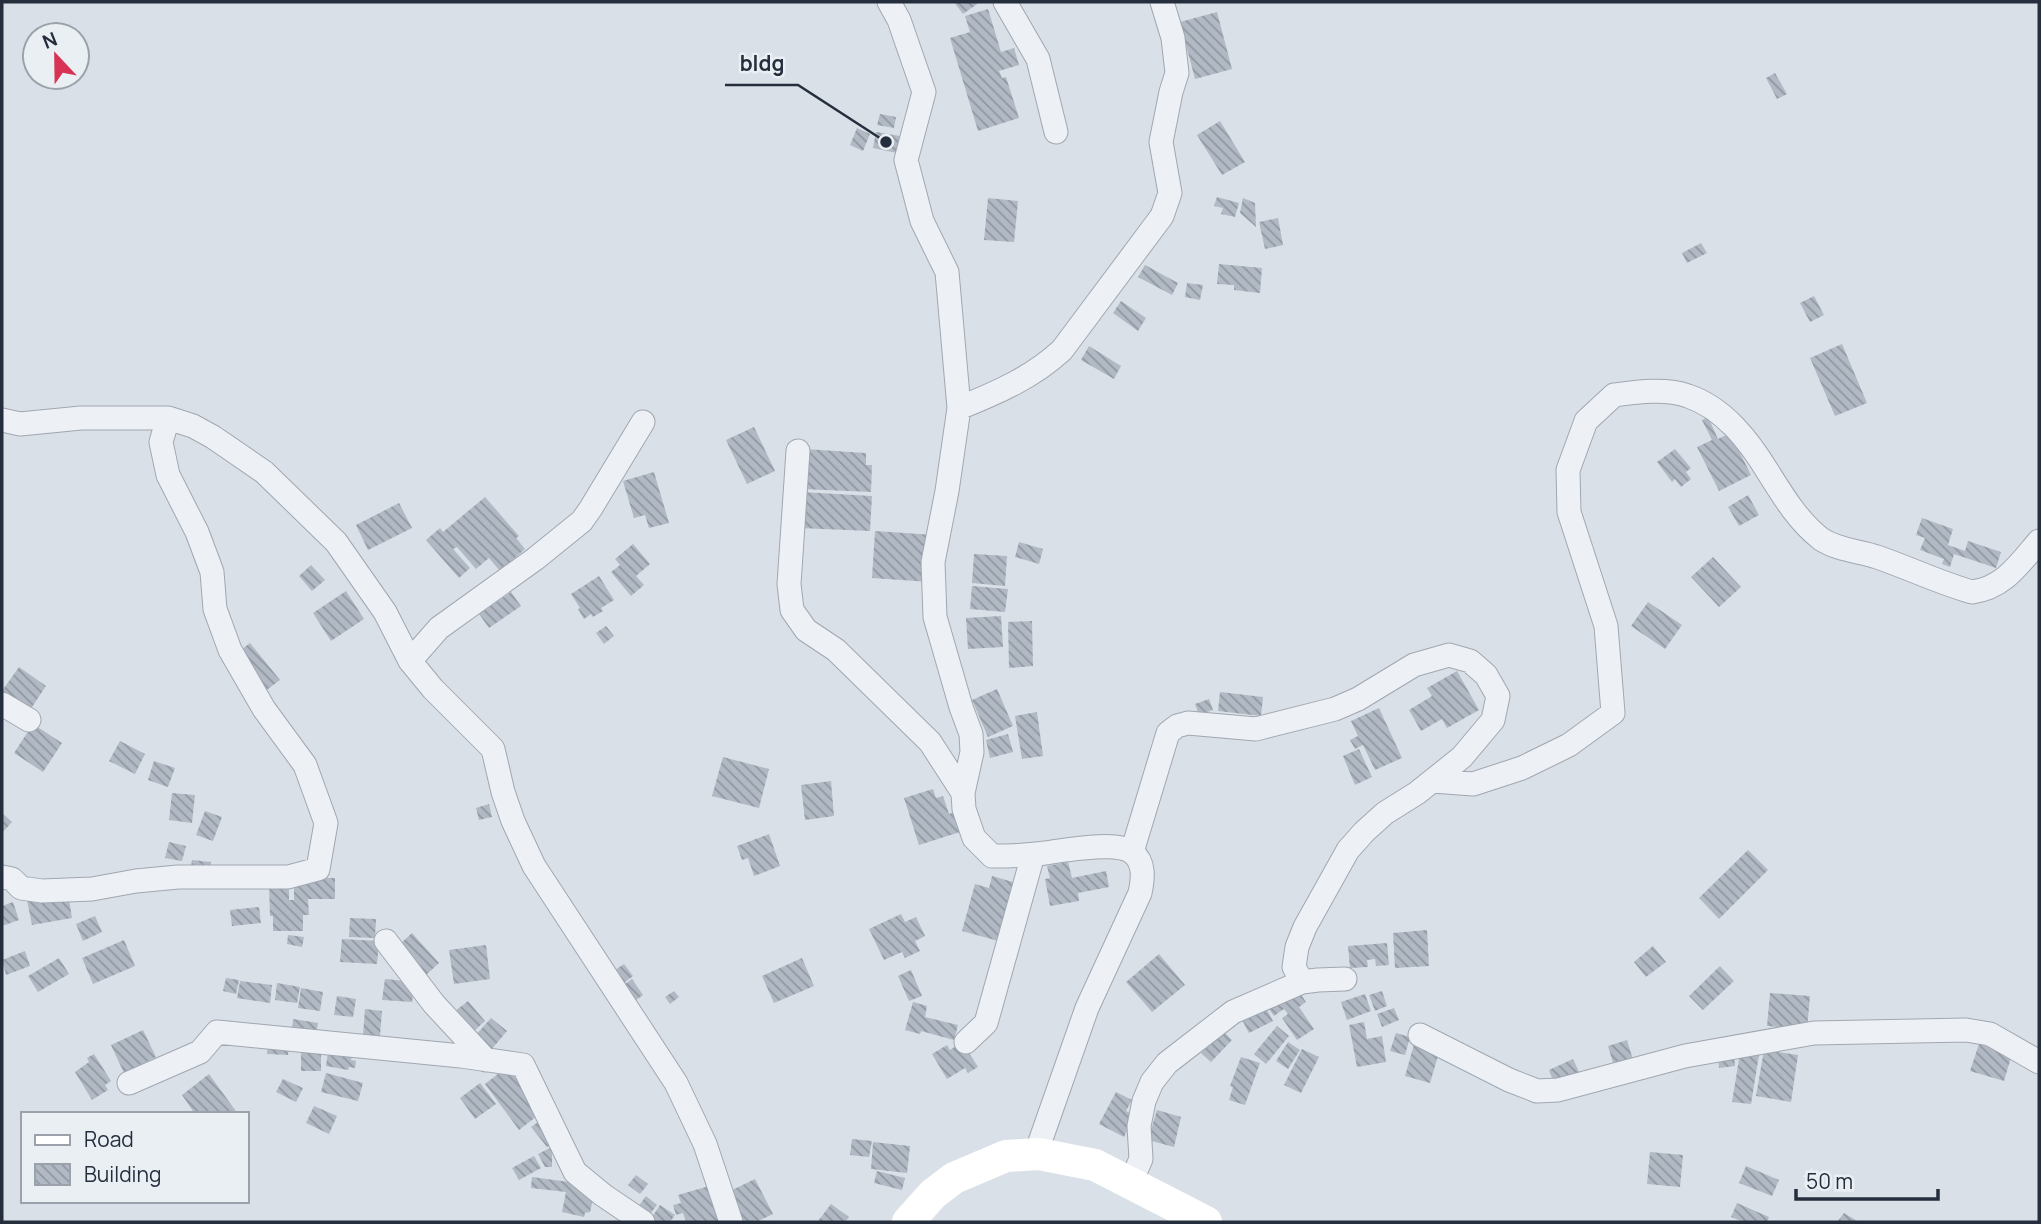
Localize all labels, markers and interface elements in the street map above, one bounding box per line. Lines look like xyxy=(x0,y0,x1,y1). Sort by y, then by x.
north arrow xyxy=(21,21,91,91)
text: N xyxy=(38,26,61,55)
callout: bldg xyxy=(725,43,798,85)
text: bldg xyxy=(740,49,784,77)
legend xyxy=(21,1112,248,1203)
text: Road xyxy=(84,1125,134,1153)
scale bar xyxy=(1796,1158,1938,1202)
text: Building xyxy=(84,1160,161,1188)
text: 50 m xyxy=(1806,1167,1853,1195)

